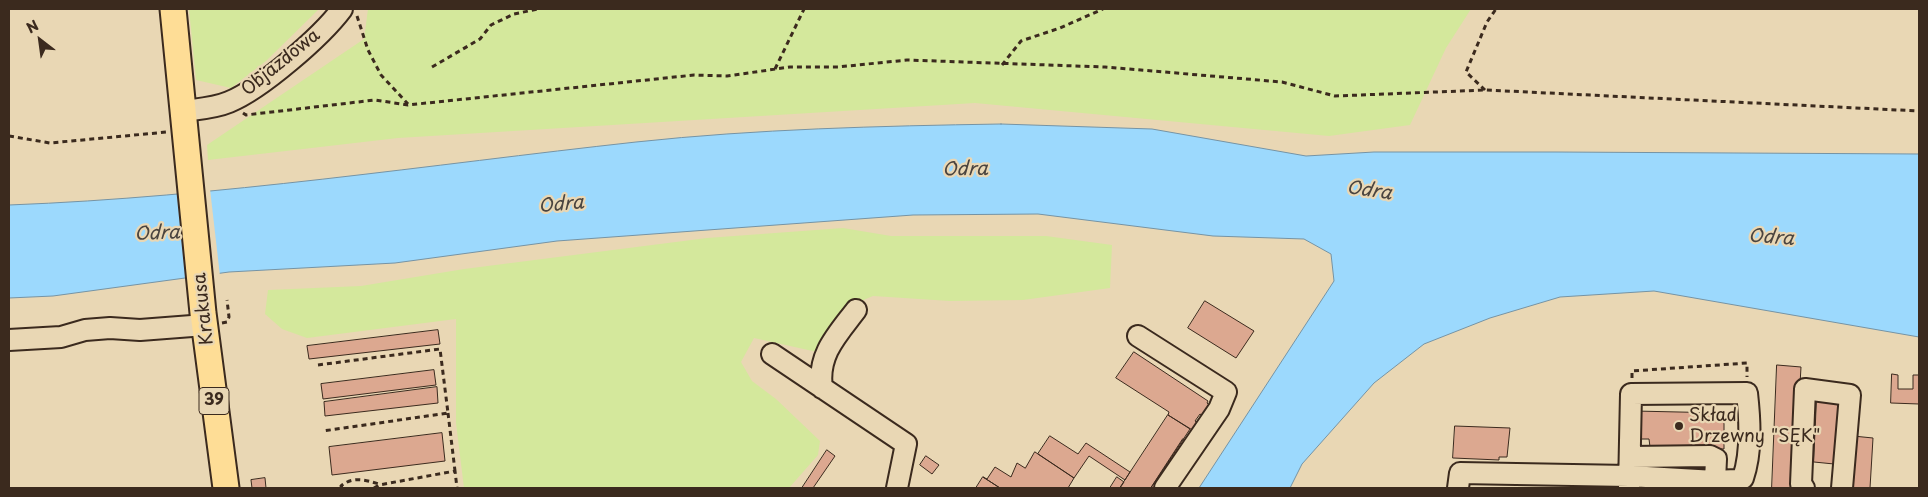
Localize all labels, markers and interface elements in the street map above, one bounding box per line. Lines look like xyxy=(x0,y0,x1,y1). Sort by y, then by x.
north arrow xyxy=(15,15,65,65)
text: N xyxy=(22,15,42,38)
street label: Objazdowa xyxy=(237,25,325,101)
water label: Odra xyxy=(942,158,988,182)
water label: Odra xyxy=(1345,177,1393,205)
water label: Odra xyxy=(537,192,585,218)
water label: Odra xyxy=(134,222,180,246)
water label: Odra xyxy=(1747,225,1795,251)
street label: Krakusa xyxy=(189,272,219,346)
road number: 39 xyxy=(199,388,229,414)
place label: Skład Drzewny "SĘK" xyxy=(1689,405,1821,448)
marker: Skład Drzewny "SĘK" xyxy=(1673,420,1685,432)

